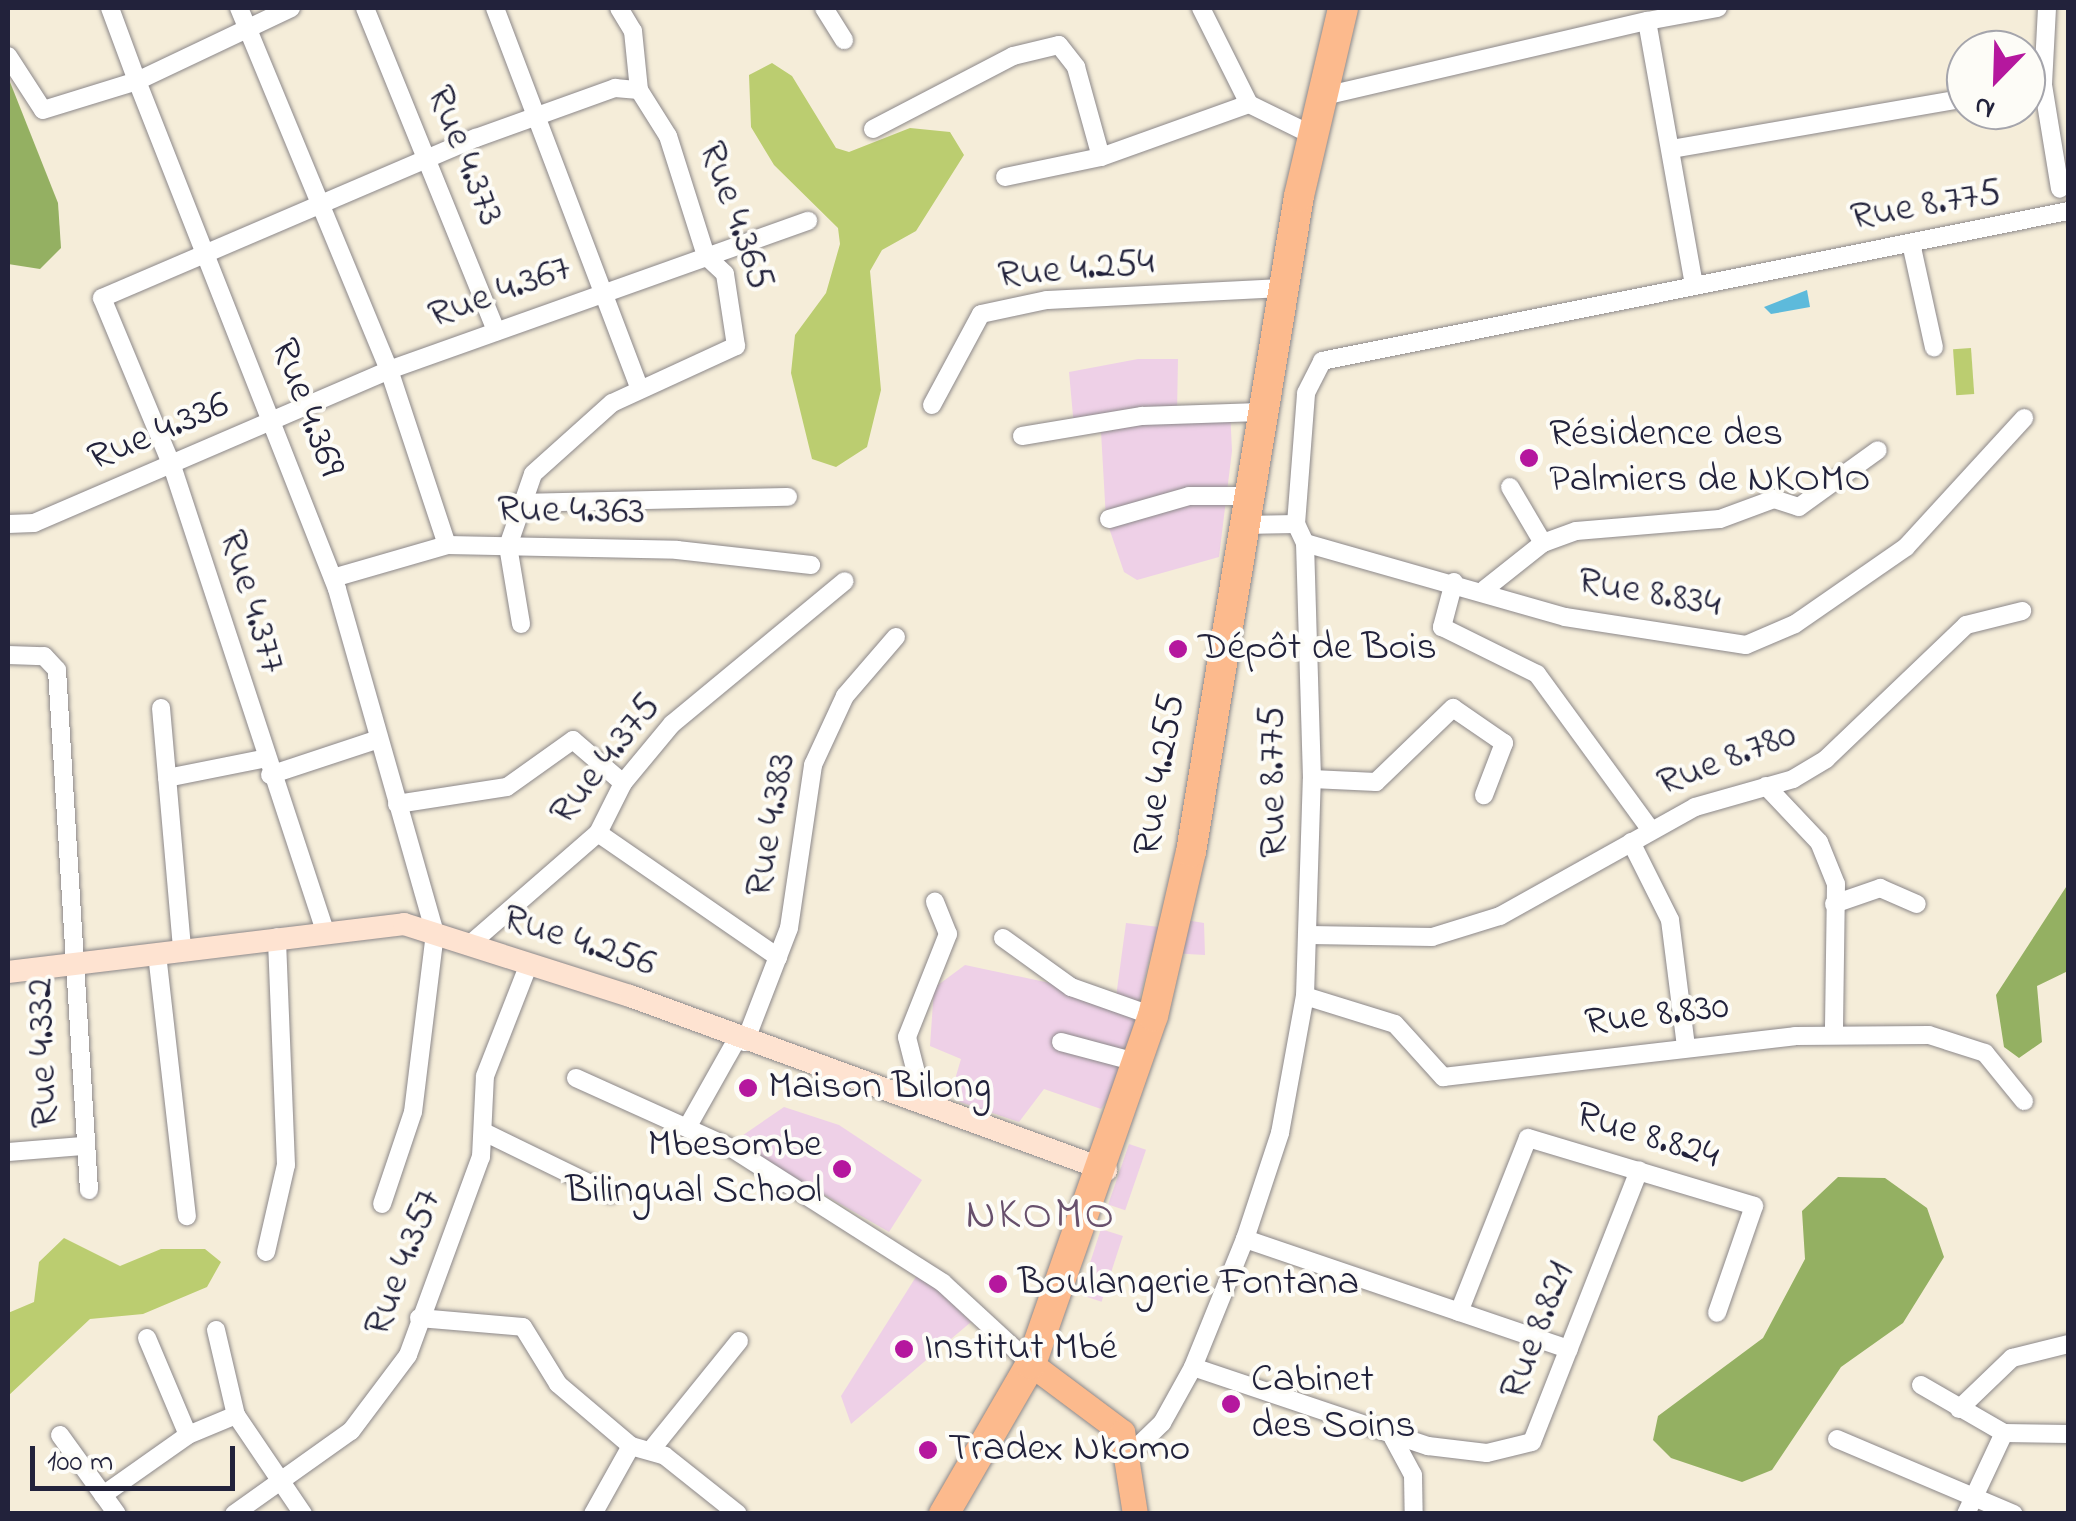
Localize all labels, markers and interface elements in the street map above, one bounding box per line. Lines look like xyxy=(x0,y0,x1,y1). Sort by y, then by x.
north arrow xyxy=(1946,30,2046,130)
street label: Rue 4.373 xyxy=(414,79,514,233)
text: N xyxy=(1968,84,2002,129)
street label: Rue 4.365 xyxy=(686,135,784,297)
street label: Rue 8.775 xyxy=(1847,169,2005,243)
street label: Rue 4.254 xyxy=(996,239,1156,301)
street label: Rue 4.367 xyxy=(422,245,578,341)
street label: Rue 4.369 xyxy=(258,332,354,484)
street label: Rue 4.336 xyxy=(81,382,237,484)
place label: Résidence des Palmiers de NKOMO xyxy=(1549,411,1871,505)
marker: Résidence des Palmiers de NKOMO xyxy=(1518,447,1540,469)
street label: Rue 4.363 xyxy=(497,487,645,537)
street label: Rue 4.377 xyxy=(207,525,295,679)
street label: Rue 8.834 xyxy=(1574,558,1724,630)
place label: Dépôt de Bois xyxy=(1198,625,1437,673)
marker: Dépôt de Bois xyxy=(1167,638,1189,660)
street label: Rue 4.375 xyxy=(540,685,672,835)
street label: Rue 4.255 xyxy=(1125,691,1197,859)
street label: Rue 8.775 xyxy=(1249,706,1299,858)
street label: Rue 8.780 xyxy=(1651,712,1803,808)
street label: Rue 4.383 xyxy=(736,749,808,901)
street label: Rue 4.256 xyxy=(497,895,661,989)
street label: Rue 4.332 xyxy=(17,977,71,1129)
street label: Rue 8.830 xyxy=(1582,983,1732,1049)
place label: Maison Bilong xyxy=(768,1064,991,1112)
marker: Maison Bilong xyxy=(737,1077,759,1099)
street label: Rue 8.824 xyxy=(1570,1093,1724,1181)
place label: Mbesombe Bilingual School xyxy=(566,1122,822,1216)
marker: Mbesombe Bilingual School xyxy=(831,1158,853,1180)
street label: Rue 4.357 xyxy=(354,1183,454,1343)
district label: NKOMO xyxy=(965,1190,1117,1244)
street label: Rue 8.821 xyxy=(1490,1255,1586,1407)
place label: Boulangerie Fontana xyxy=(1018,1260,1359,1308)
marker: Boulangerie Fontana xyxy=(987,1273,1009,1295)
place label: Institut Mbé xyxy=(924,1325,1117,1373)
marker: Institut Mbé xyxy=(893,1338,915,1360)
place label: Cabinet des Soins xyxy=(1251,1357,1416,1451)
marker: Cabinet des Soins xyxy=(1220,1393,1242,1415)
scale bar xyxy=(35,1426,240,1488)
place label: Tradex Nkomo xyxy=(948,1426,1190,1474)
marker: Tradex Nkomo xyxy=(917,1439,939,1461)
text: 100 m xyxy=(47,1441,113,1485)

